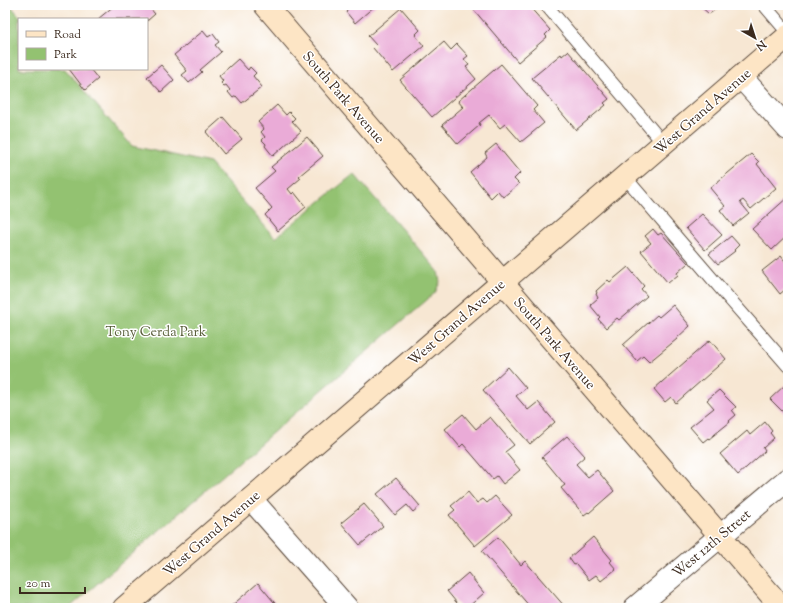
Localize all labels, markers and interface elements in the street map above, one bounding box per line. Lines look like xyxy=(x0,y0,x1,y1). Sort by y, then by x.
legend xyxy=(18,18,148,70)
north arrow xyxy=(735,18,775,58)
text: Road xyxy=(54,26,81,44)
text: N xyxy=(752,35,770,54)
text: Park xyxy=(54,46,77,64)
street label: South Park Avenue xyxy=(297,48,388,149)
street label: West Grand Avenue xyxy=(650,65,756,160)
street label: West Grand Avenue xyxy=(404,276,510,371)
street label: South Park Avenue xyxy=(508,294,599,395)
park label: Tony Cerda Park xyxy=(106,323,207,343)
street label: West Grand Avenue xyxy=(159,487,265,582)
street label: West 12th Street xyxy=(669,505,756,583)
scale bar xyxy=(20,569,85,595)
text: 20 m xyxy=(26,575,51,593)

